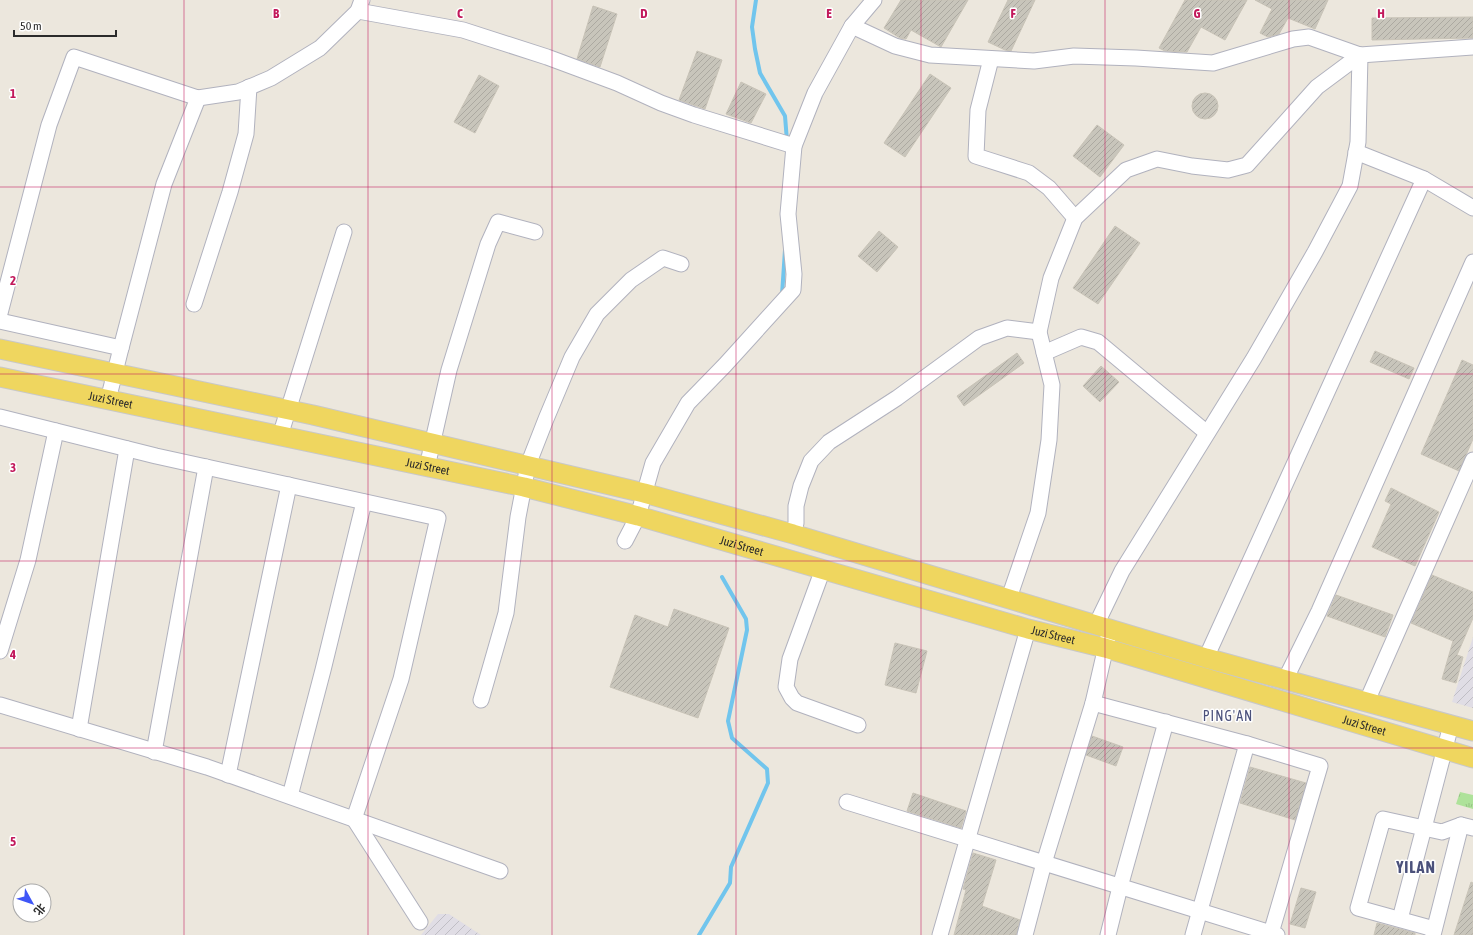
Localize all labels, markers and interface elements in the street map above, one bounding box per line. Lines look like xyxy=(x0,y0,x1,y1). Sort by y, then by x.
text: B xyxy=(273,6,280,21)
text: C xyxy=(457,6,463,21)
text: D xyxy=(640,6,648,21)
text: E xyxy=(826,6,832,21)
text: F xyxy=(1010,6,1016,21)
text: G xyxy=(1194,6,1201,21)
text: H xyxy=(1377,6,1385,21)
scale bar xyxy=(14,12,116,38)
text: 50 m xyxy=(20,19,42,33)
text: 1 xyxy=(10,86,16,101)
text: 2 xyxy=(10,273,16,288)
street label: Juzi Street xyxy=(87,389,134,412)
street label: Juzi Street xyxy=(404,455,452,478)
text: 3 xyxy=(10,460,16,475)
street label: Juzi Street xyxy=(718,533,766,559)
street label: Juzi Street xyxy=(1030,623,1077,647)
text: 4 xyxy=(9,647,16,662)
district label: PING'AN xyxy=(1203,708,1253,724)
street label: Juzi Street xyxy=(1341,712,1388,739)
text: 5 xyxy=(10,834,16,849)
district label: YILAN xyxy=(1395,858,1436,876)
north arrow xyxy=(12,883,52,923)
text: 北 xyxy=(32,901,48,917)

